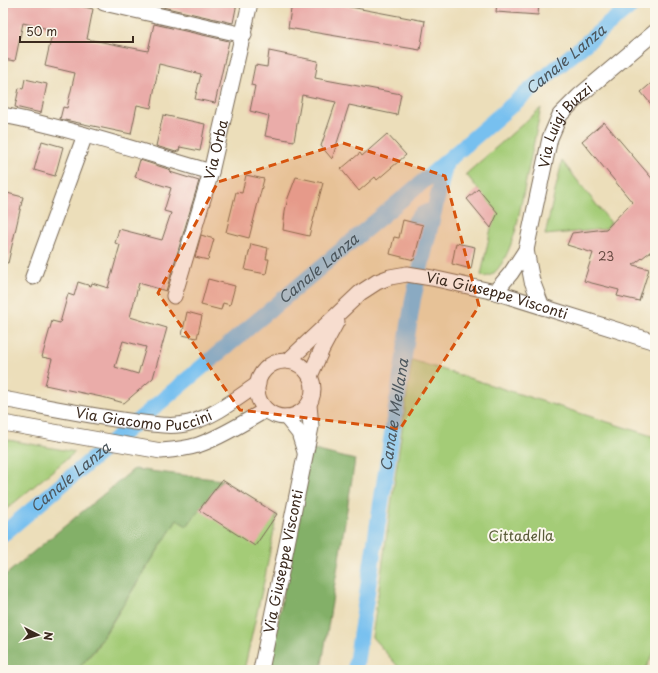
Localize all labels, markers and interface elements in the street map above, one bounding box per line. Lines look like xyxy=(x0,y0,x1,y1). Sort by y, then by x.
scale bar xyxy=(20,18,133,44)
water label: Canale Lanza xyxy=(520,18,611,99)
text: 50 m xyxy=(26,22,57,40)
street label: Via Luigi Buzzi xyxy=(533,78,597,170)
street label: Via Orba xyxy=(198,117,233,182)
water label: Canale Lanza xyxy=(272,227,364,309)
house number: 23 xyxy=(598,247,614,265)
street label: Via Giuseppe Visconti xyxy=(425,266,571,324)
water label: Canale Mellana xyxy=(373,356,414,473)
street label: Via Giacomo Puccini xyxy=(74,402,216,435)
water label: Canale Lanza xyxy=(24,435,115,517)
street label: Via Giuseppe Visconti xyxy=(258,487,308,635)
park label: Cittadella xyxy=(488,525,554,546)
north arrow xyxy=(18,615,58,655)
text: N xyxy=(40,631,57,642)

